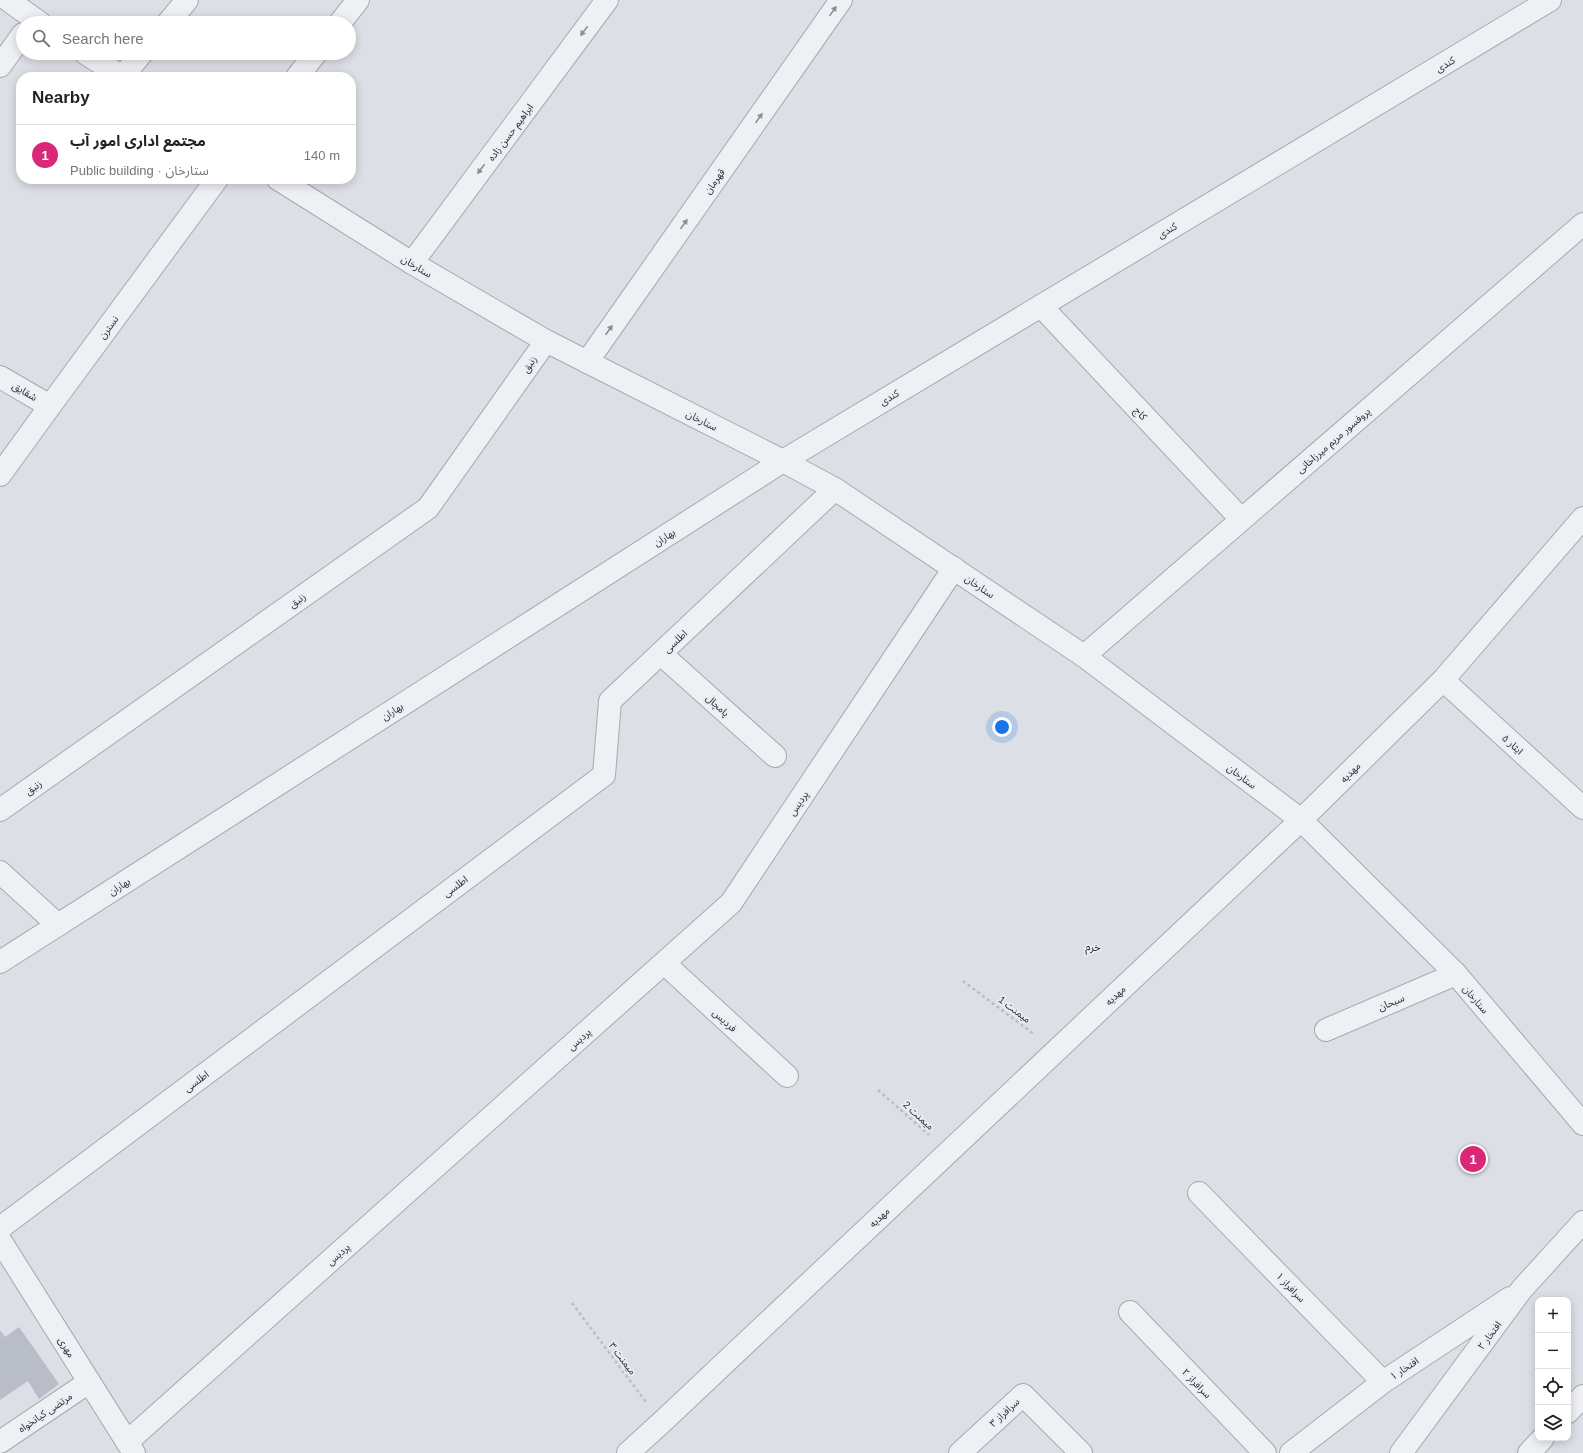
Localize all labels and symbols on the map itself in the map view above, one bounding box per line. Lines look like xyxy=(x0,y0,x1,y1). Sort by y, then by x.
one-way arrow xyxy=(829,6,838,17)
one-way arrow xyxy=(580,26,588,37)
street label: کندی xyxy=(1434,54,1458,74)
street label: ابراهیم حسن زاده xyxy=(486,102,537,164)
one-way arrow xyxy=(755,112,763,123)
one-way arrow xyxy=(477,164,486,175)
street label: قهرمان xyxy=(702,166,728,197)
one-way arrow xyxy=(680,219,688,229)
street label: کندی xyxy=(1156,220,1180,240)
street label: ستارخان xyxy=(399,253,434,281)
street label: نسترن xyxy=(96,313,121,342)
one-way arrow xyxy=(605,325,613,336)
street label: زنبق xyxy=(520,354,540,375)
street label: شقایق xyxy=(10,380,39,404)
street label: کندی xyxy=(878,387,902,407)
street label: کاج xyxy=(1131,405,1150,424)
street label: پروفسور مریم میرزاخانی xyxy=(1294,406,1374,477)
street label: ستارخان xyxy=(684,408,719,434)
street label: بهاران xyxy=(651,526,678,549)
street label: ستارخان xyxy=(962,573,997,601)
street label: زنبق xyxy=(287,591,308,611)
street label: اطلسی xyxy=(661,628,689,655)
street label: پامچال xyxy=(703,692,732,719)
street label: بهاران xyxy=(379,700,406,723)
your location xyxy=(992,717,1012,737)
street label: ایثار ۵ xyxy=(1499,732,1525,757)
street label: مهدیه xyxy=(1338,760,1363,785)
street label: ستارخان xyxy=(1224,762,1258,792)
street label: زنبق xyxy=(23,778,44,798)
street label: پردیس xyxy=(786,789,811,818)
street label: اطلسی xyxy=(441,874,470,899)
street label: بهاران xyxy=(106,875,133,898)
district label: خرم xyxy=(1085,941,1101,955)
street label: مهدیه xyxy=(1103,983,1128,1007)
street label: ستارخان xyxy=(1460,983,1491,1016)
street label: سبحان xyxy=(1376,992,1406,1013)
street label: میمنت 1 xyxy=(996,994,1033,1025)
street label: فردیس xyxy=(710,1007,739,1035)
street label: پردیس xyxy=(566,1026,594,1053)
street label: اطلسی xyxy=(182,1069,211,1094)
street label: میمنت 2 xyxy=(901,1099,936,1132)
pin: 1 xyxy=(1460,1144,1486,1174)
street label: مهدیه xyxy=(867,1205,892,1229)
street label: پردیس xyxy=(325,1241,353,1268)
street label: سرافراز ۱ xyxy=(1273,1270,1307,1305)
street label: افتخار ۲ xyxy=(1475,1319,1504,1352)
street label: مهری xyxy=(55,1335,77,1360)
street label: میمنت ۳ xyxy=(607,1340,638,1377)
street label: افتخار ۱ xyxy=(1388,1355,1421,1383)
street label: سرافراز ۲ xyxy=(1179,1366,1213,1401)
street label: مرتضی کیانخواه xyxy=(16,1390,75,1435)
street label: سرافراز ۳ xyxy=(987,1396,1022,1430)

